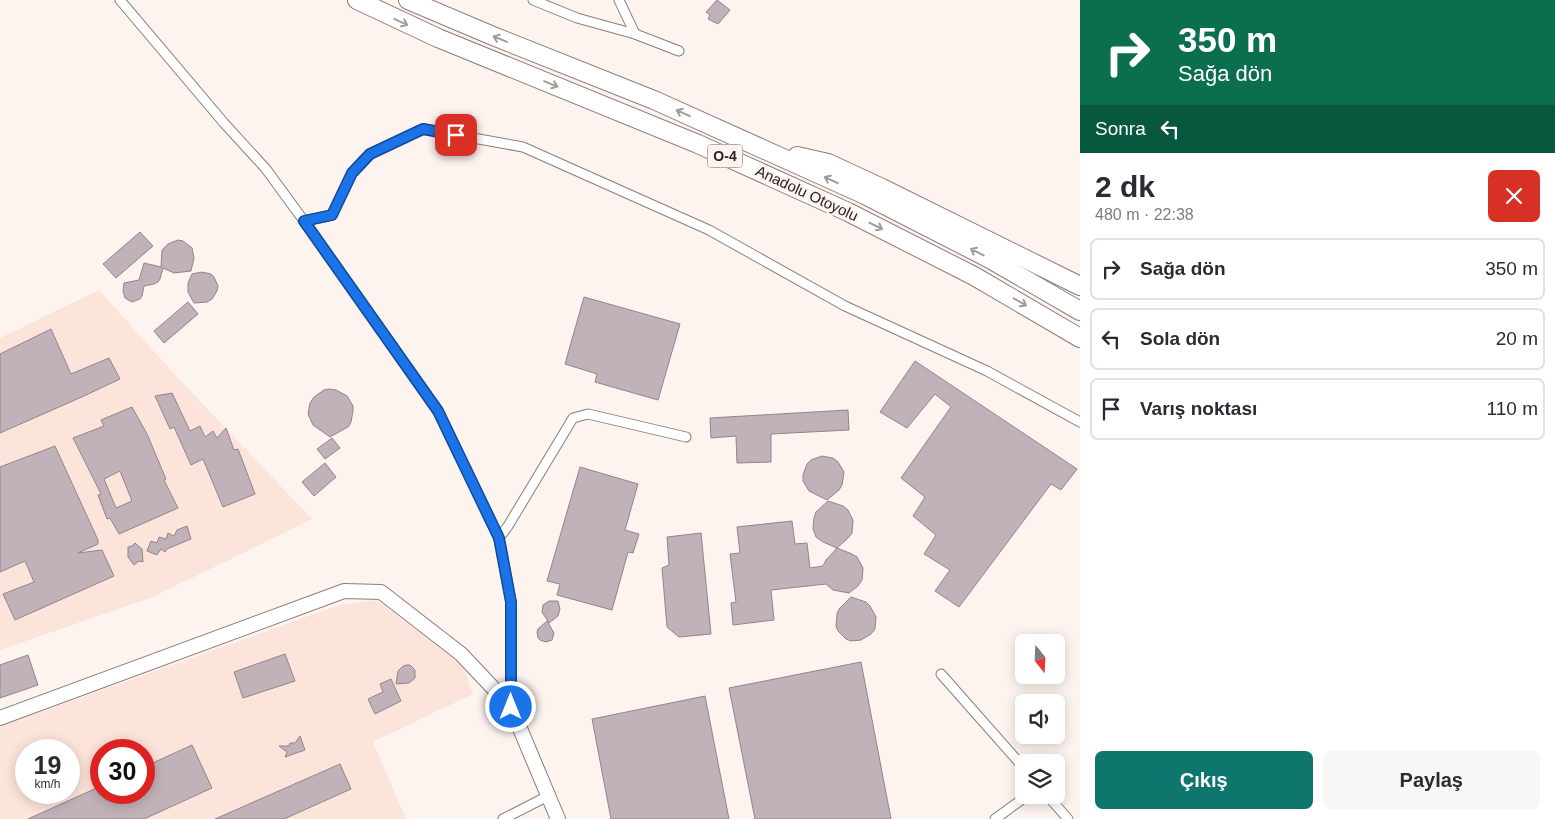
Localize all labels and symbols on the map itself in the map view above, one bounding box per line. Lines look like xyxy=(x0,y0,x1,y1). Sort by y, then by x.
one-way arrow xyxy=(393,17,408,27)
one-way arrow xyxy=(493,34,508,44)
one-way arrow xyxy=(543,79,558,89)
one-way arrow xyxy=(676,108,691,118)
pin xyxy=(435,114,477,156)
road number: O-4 xyxy=(708,144,742,168)
street label: Anadolu Otoyolu xyxy=(753,162,861,224)
one-way arrow xyxy=(824,174,839,184)
one-way arrow xyxy=(868,222,883,231)
one-way arrow xyxy=(970,247,985,256)
one-way arrow xyxy=(1012,298,1027,307)
north arrow xyxy=(1015,634,1065,684)
position arrow xyxy=(484,680,536,732)
speed limit sign: 30 xyxy=(90,739,155,804)

